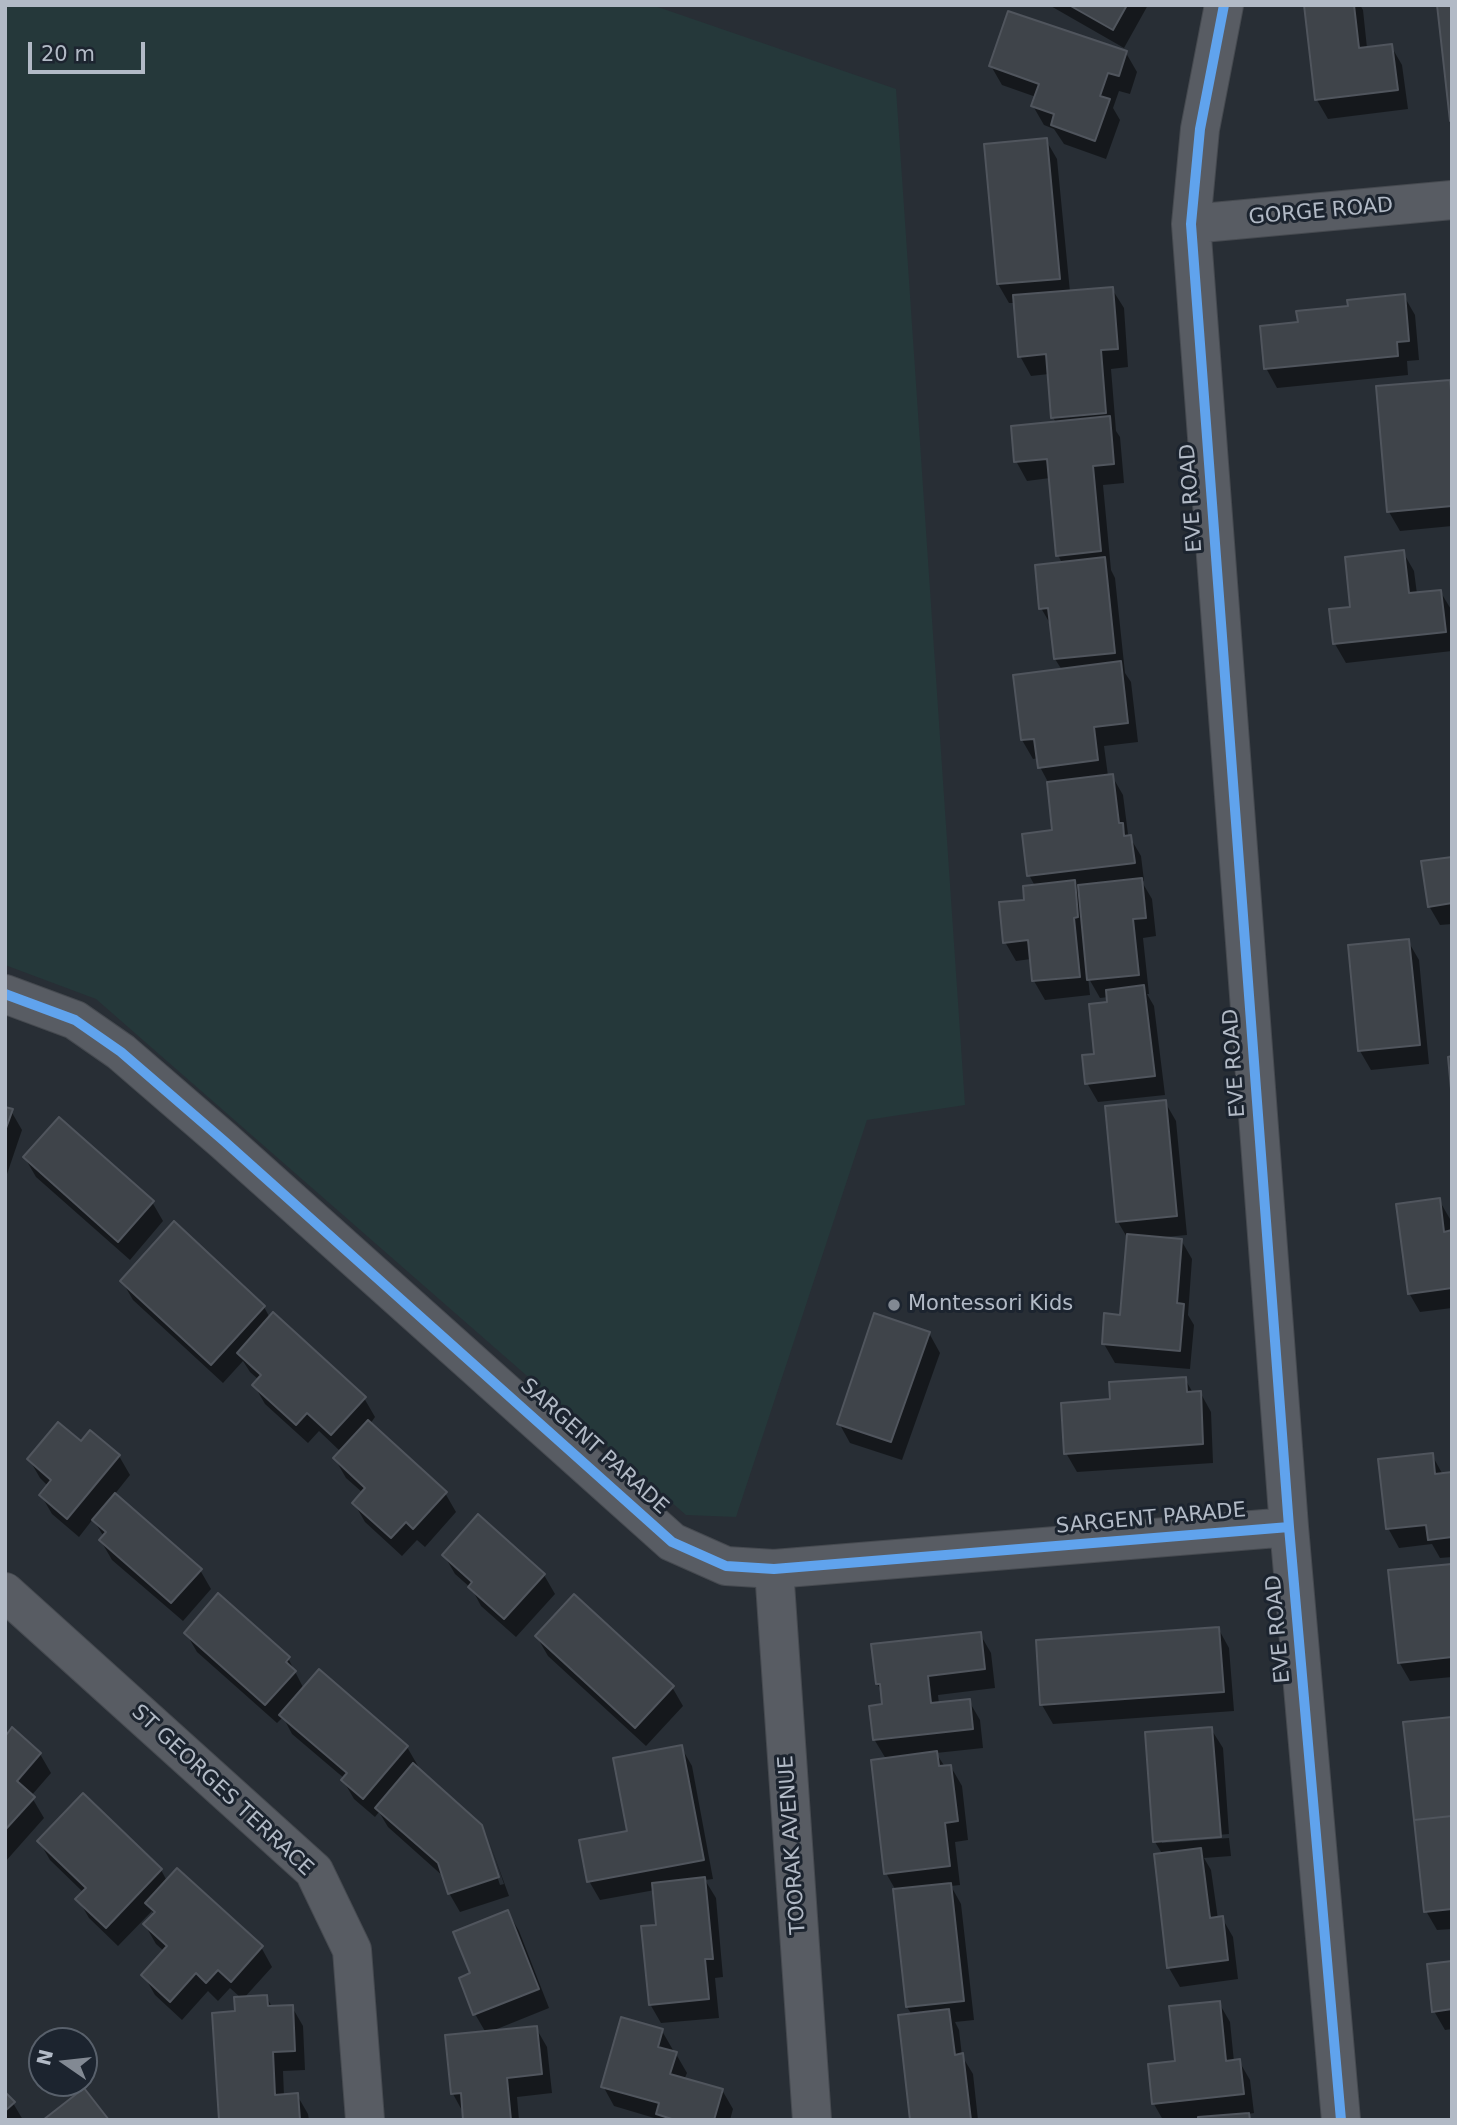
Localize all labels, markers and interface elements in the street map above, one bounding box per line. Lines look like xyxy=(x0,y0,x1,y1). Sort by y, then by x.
scale bar xyxy=(32,28,149,72)
text: 20 m xyxy=(41,42,95,66)
street label: GORGE ROAD xyxy=(1248,193,1394,231)
street label: EVE ROAD xyxy=(1176,443,1208,553)
street label: EVE ROAD xyxy=(1219,1008,1251,1118)
place label: Montessori Kids xyxy=(908,1292,1073,1318)
marker: Montessori Kids xyxy=(886,1297,902,1313)
street label: SARGENT PARADE xyxy=(515,1374,673,1520)
street label: SARGENT PARADE xyxy=(1055,1498,1247,1540)
street label: EVE ROAD xyxy=(1262,1574,1296,1684)
street label: ST GEORGES TERRACE xyxy=(126,1700,318,1882)
street label: TOORAK AVENUE xyxy=(774,1755,812,1935)
north arrow xyxy=(28,2027,98,2097)
text: N xyxy=(32,2047,57,2068)

